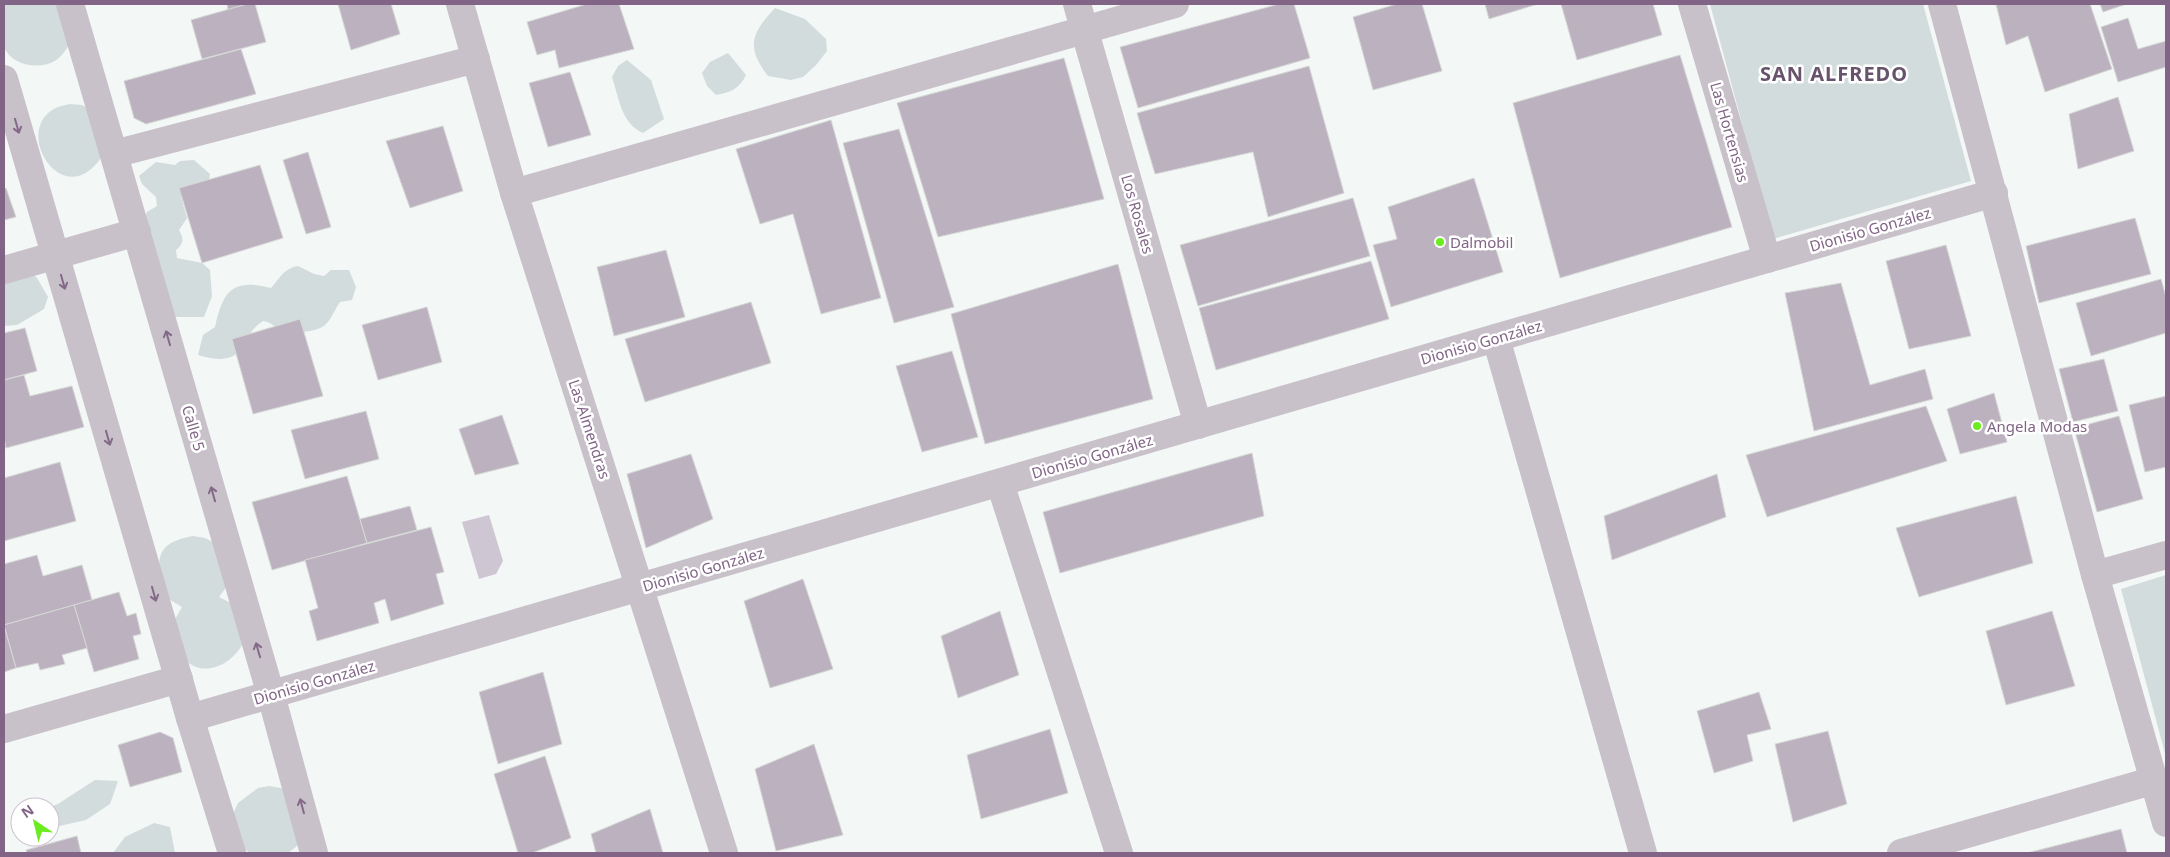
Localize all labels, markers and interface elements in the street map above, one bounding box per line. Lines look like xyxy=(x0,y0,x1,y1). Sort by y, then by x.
district label: SAN ALFREDO xyxy=(1760,60,1908,87)
street label: Las Hortensias xyxy=(1706,79,1754,185)
one-way arrow xyxy=(13,118,23,134)
street label: Los Rosales xyxy=(1117,172,1159,256)
street label: Dionisio González xyxy=(1807,202,1933,256)
place label: Dalmobil xyxy=(1450,232,1513,252)
marker: Dalmobil xyxy=(1434,236,1446,248)
one-way arrow xyxy=(58,274,68,290)
street label: Dionisio González xyxy=(1418,315,1544,369)
one-way arrow xyxy=(162,330,172,346)
street label: Las Almendras xyxy=(565,377,615,481)
street label: Calle 5 xyxy=(178,403,210,453)
place label: Angela Modas xyxy=(1987,416,2087,436)
marker: Angela Modas xyxy=(1971,420,1983,432)
street label: Dionisio González xyxy=(1029,429,1155,483)
one-way arrow xyxy=(104,430,114,446)
one-way arrow xyxy=(207,486,217,502)
street label: Dionisio González xyxy=(640,542,766,596)
one-way arrow xyxy=(149,586,159,602)
one-way arrow xyxy=(253,642,263,658)
street label: Dionisio González xyxy=(251,655,377,709)
north arrow xyxy=(10,797,60,847)
one-way arrow xyxy=(296,799,306,815)
text: N xyxy=(17,800,37,822)

